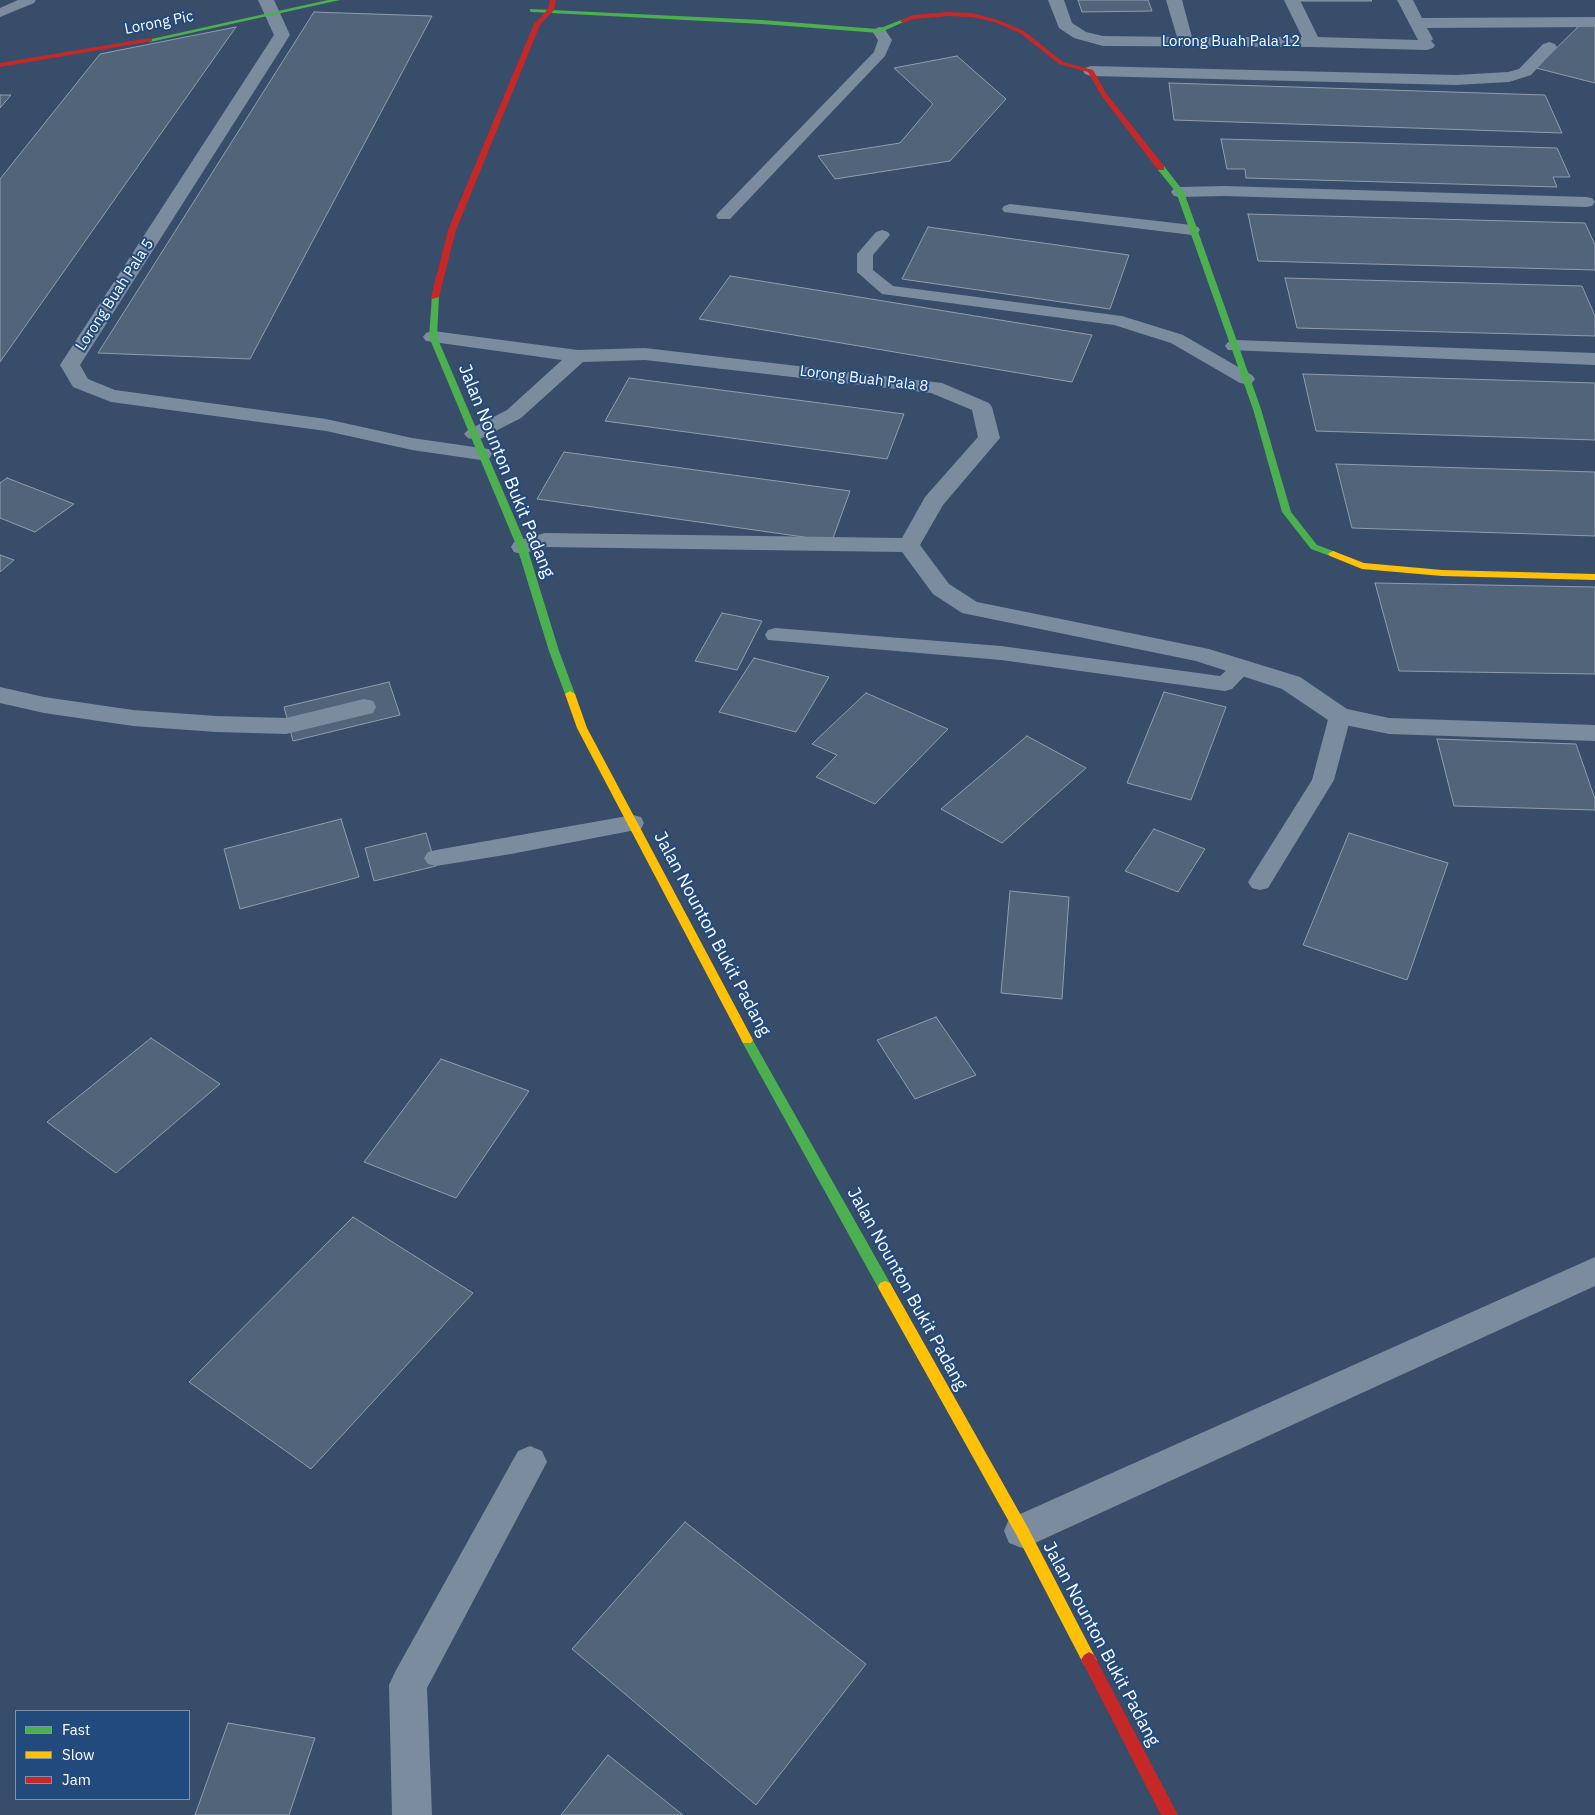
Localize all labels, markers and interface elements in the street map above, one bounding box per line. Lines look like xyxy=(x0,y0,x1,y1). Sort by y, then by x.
street label: Lorong Pic xyxy=(123,7,195,39)
street label: Lorong Buah Pala 12 xyxy=(1162,33,1300,51)
street label: Lorong Buah Pala 5 xyxy=(72,236,158,354)
street label: Jalan Nounton Bukit Padang xyxy=(453,361,559,581)
street label: Lorong Buah Pala 8 xyxy=(799,362,929,396)
street label: Jalan Nounton Bukit Padang xyxy=(649,828,775,1040)
street label: Jalan Nounton Bukit Padang xyxy=(842,1184,972,1394)
street label: Jalan Nounton Bukit Padang xyxy=(1038,1538,1164,1750)
legend xyxy=(15,1710,190,1800)
text: Fast xyxy=(62,1720,90,1739)
text: Slow xyxy=(62,1745,95,1764)
text: Jam xyxy=(62,1770,91,1789)

